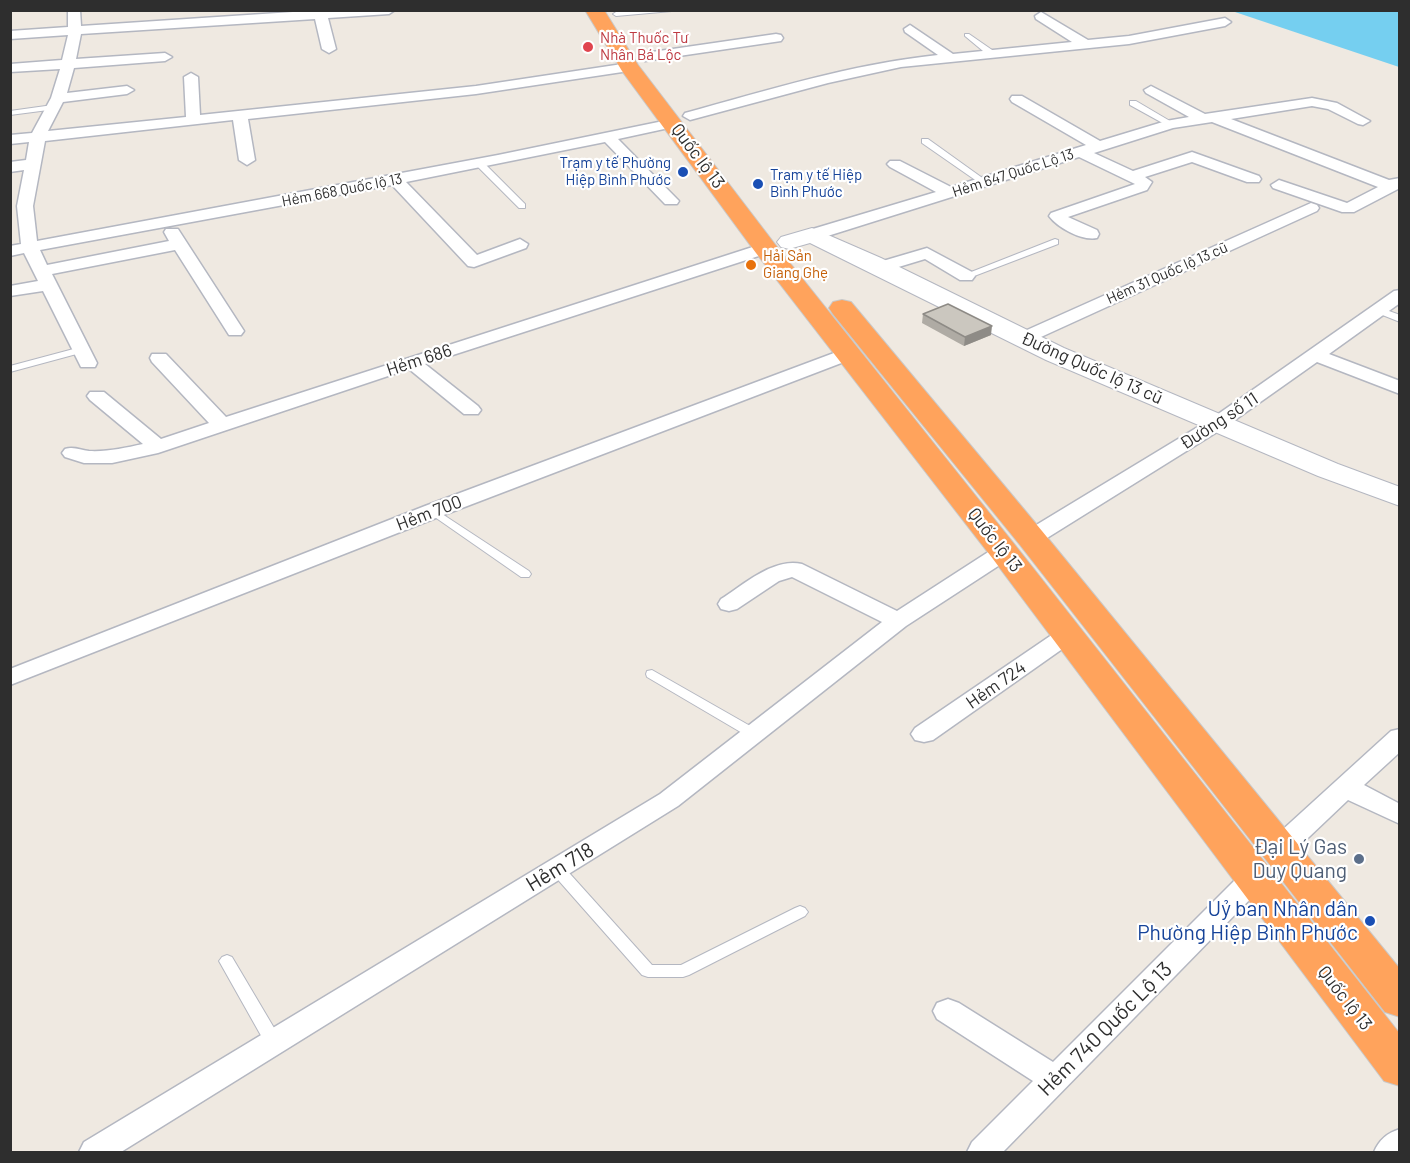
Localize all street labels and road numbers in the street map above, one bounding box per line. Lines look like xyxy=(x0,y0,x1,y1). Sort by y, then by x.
street label: Quốc lộ 13 xyxy=(667,119,729,193)
street label: Hẻm 647 Quốc Lộ 13 xyxy=(950,145,1076,201)
street label: Hẻm 668 Quốc lộ 13 xyxy=(280,169,404,211)
street label: Hẻm 31 Quốc lộ 13 cũ xyxy=(1104,238,1230,308)
street label: Đường Quốc lộ 13 cũ xyxy=(1018,327,1166,409)
street label: Hẻm 686 xyxy=(383,339,455,381)
street label: Đường số 11 xyxy=(1176,388,1262,454)
street label: Hẻm 700 xyxy=(393,491,465,535)
street label: Quốc lộ 13 xyxy=(963,504,1027,576)
street label: Hẻm 724 xyxy=(962,657,1030,713)
street label: Hẻm 718 xyxy=(521,837,599,897)
street label: Hẻm 740 Quốc Lộ 13 xyxy=(1033,957,1177,1101)
street label: Quốc lộ 13 xyxy=(1313,962,1377,1034)

